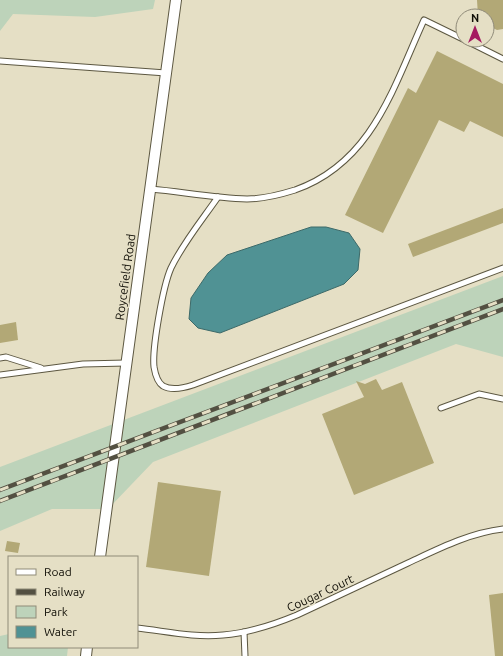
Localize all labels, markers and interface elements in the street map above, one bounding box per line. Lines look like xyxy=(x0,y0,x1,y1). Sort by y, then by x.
north arrow xyxy=(455,8,495,48)
text: N xyxy=(471,12,479,24)
street label: Roycefield Road xyxy=(113,233,137,321)
legend xyxy=(8,556,138,648)
text: Road xyxy=(44,565,72,578)
street label: Cougar Court xyxy=(285,572,356,614)
text: Railway xyxy=(44,585,85,598)
text: Park xyxy=(44,605,68,618)
text: Water xyxy=(44,625,77,638)

